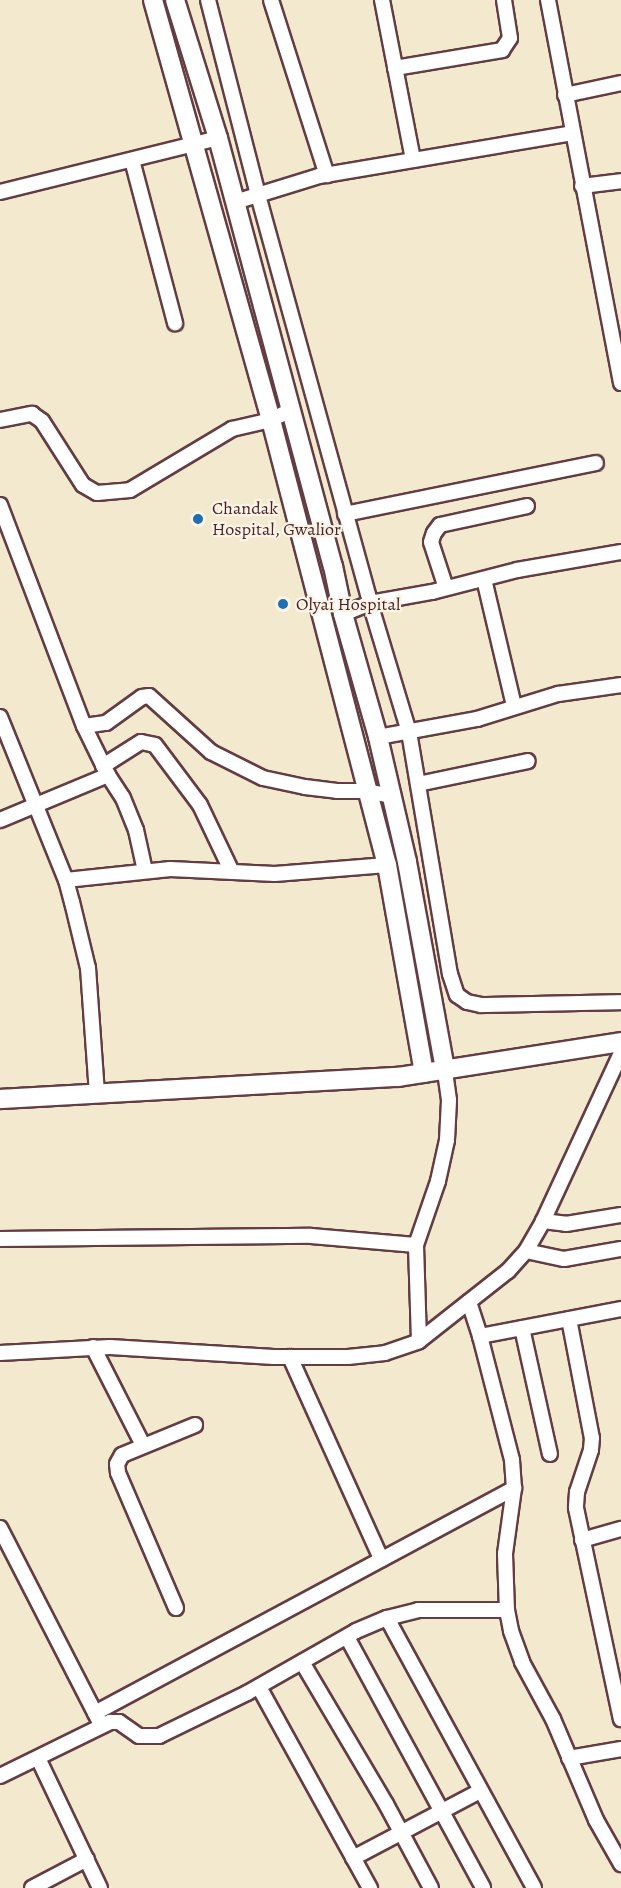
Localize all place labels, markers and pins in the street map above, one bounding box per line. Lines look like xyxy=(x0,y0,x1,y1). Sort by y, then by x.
place label: Chandak Hospital, Gwalior xyxy=(212,498,341,540)
marker: Chandak Hospital, Gwalior xyxy=(189,510,207,528)
place label: Olyai Hospital xyxy=(296,593,400,615)
marker: Olyai Hospital xyxy=(274,595,292,613)

